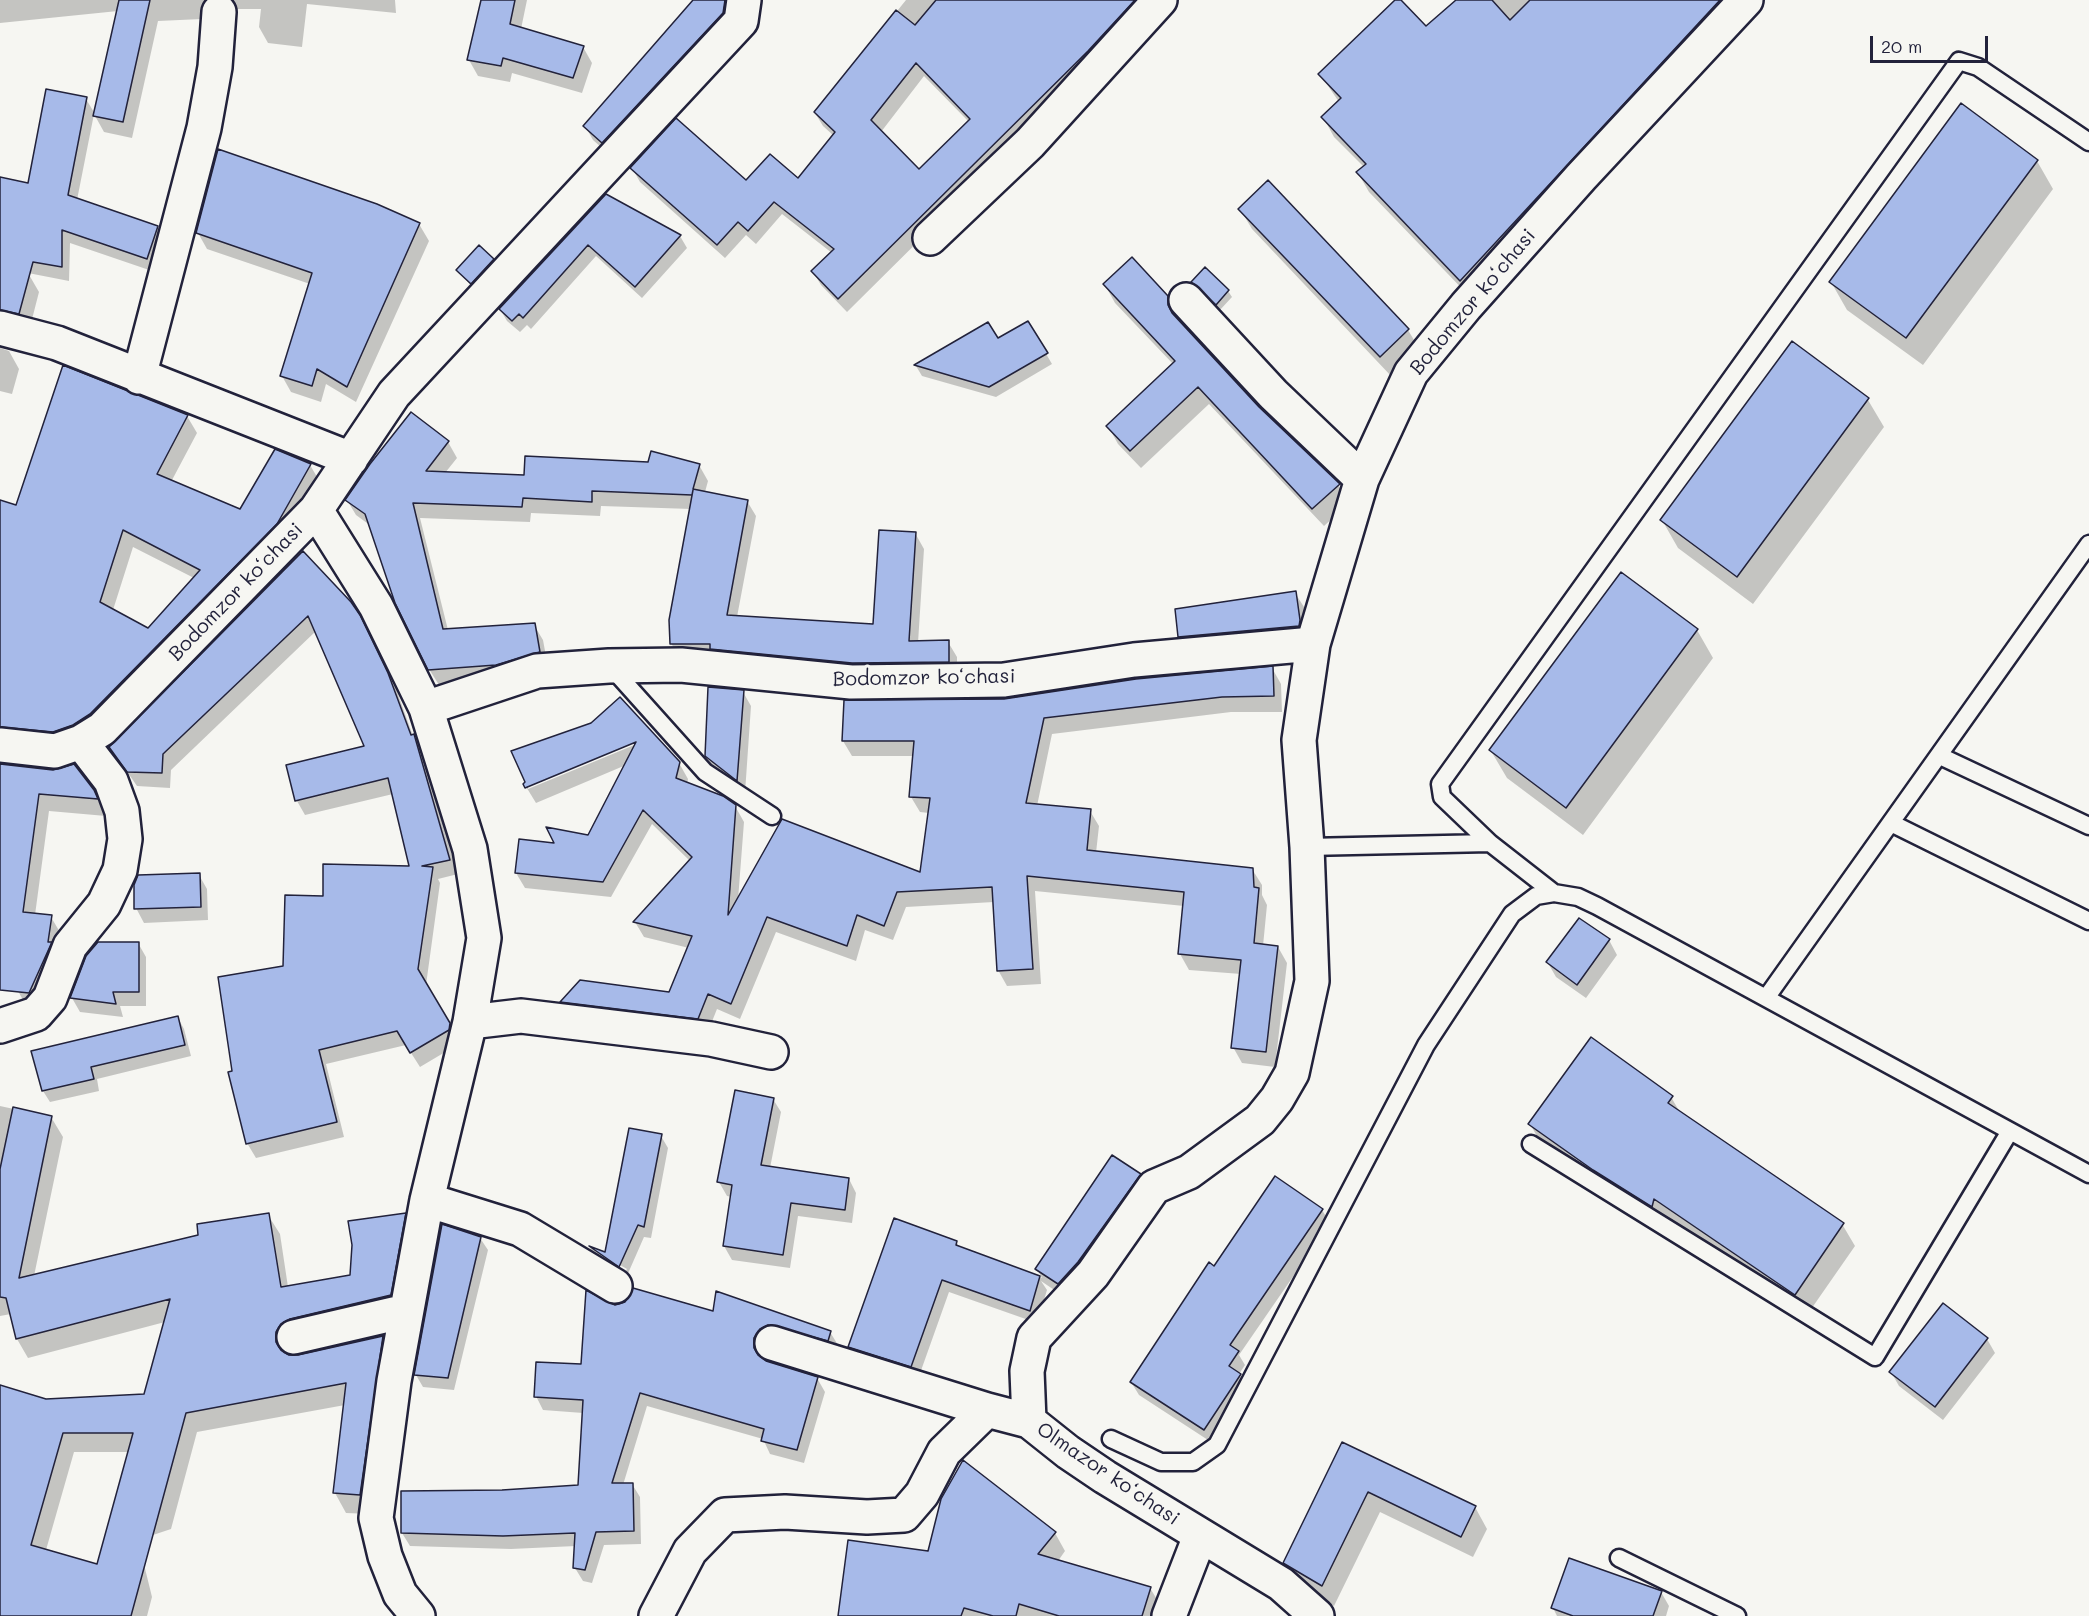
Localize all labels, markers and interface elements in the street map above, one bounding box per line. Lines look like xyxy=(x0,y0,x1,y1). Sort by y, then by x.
scale bar xyxy=(1873,24,1992,62)
text: 20 m xyxy=(1881,34,1922,58)
street label: Bodomzor koʻchasi xyxy=(1405,224,1541,380)
street label: Bodomzor koʻchasi xyxy=(164,518,308,666)
street label: Bodomzor koʻchasi xyxy=(832,664,1016,692)
street label: Olmazor koʻchasi xyxy=(1032,1417,1184,1531)

